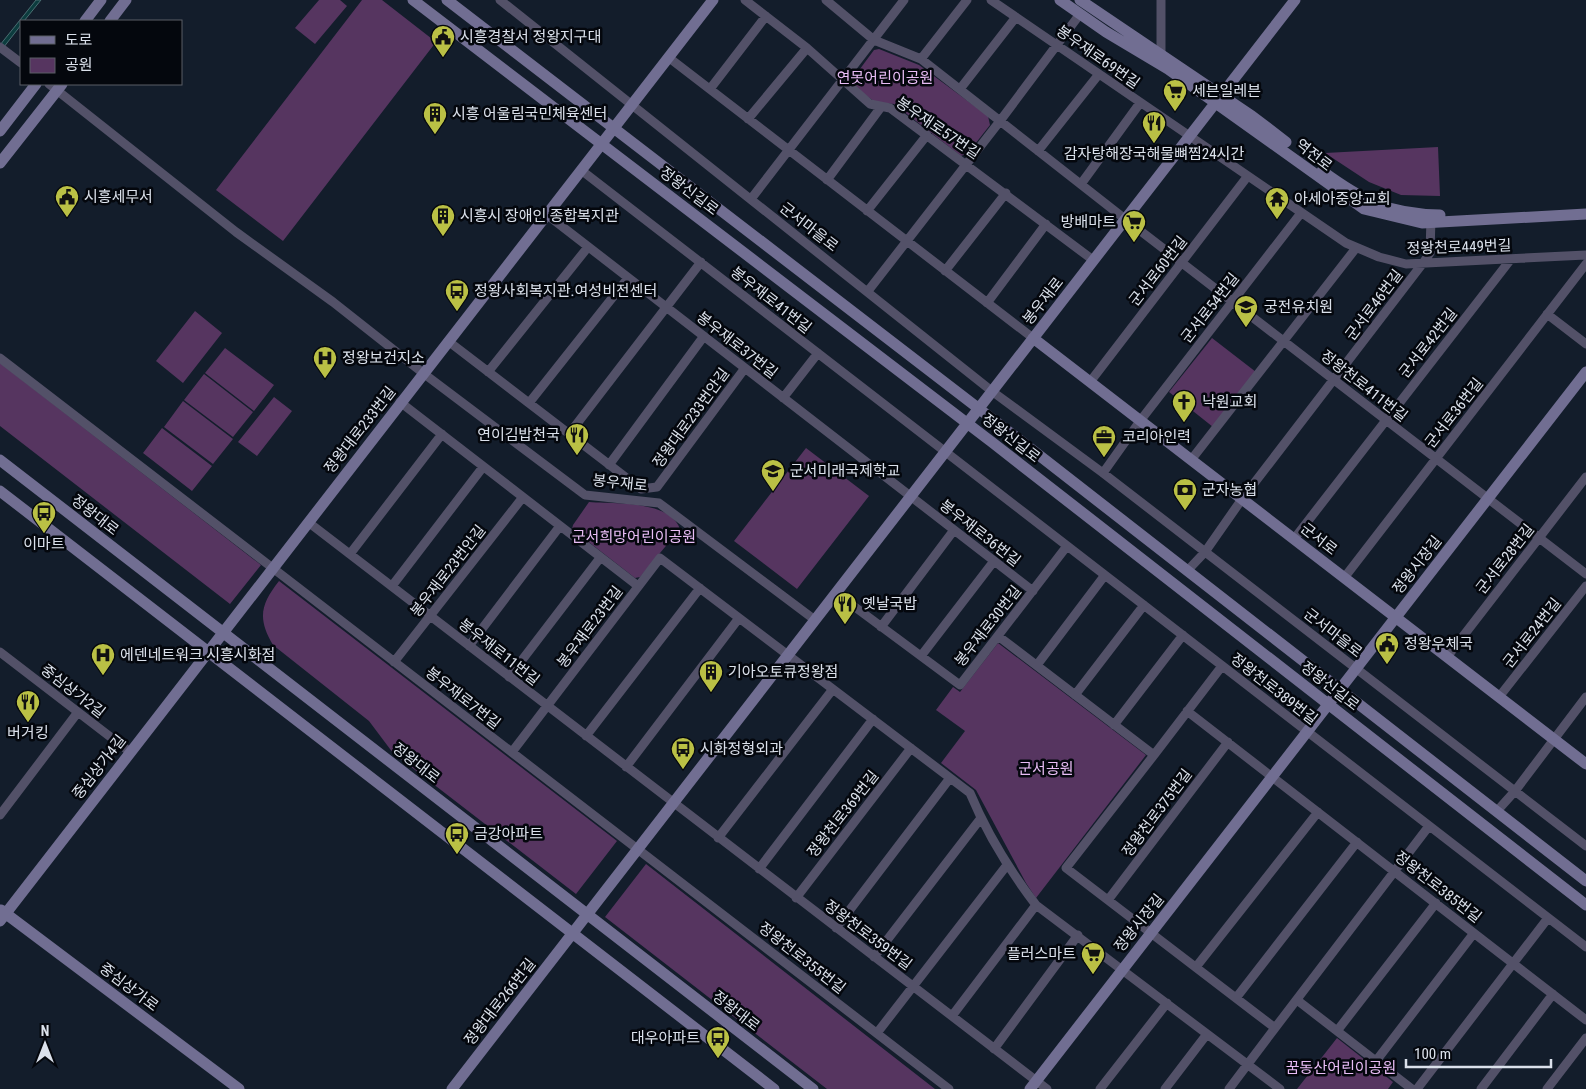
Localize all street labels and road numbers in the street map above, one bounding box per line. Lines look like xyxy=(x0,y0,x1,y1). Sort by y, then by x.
street label: 봉우재로69번길 xyxy=(1053,22,1143,92)
street label: 봉우재로57번길 xyxy=(892,93,984,163)
street label: 역전로 xyxy=(1292,135,1336,175)
street label: 정왕신길로 xyxy=(656,163,722,219)
street label: 군서마을로 xyxy=(776,199,842,255)
street label: 군서로60번길 xyxy=(1125,232,1191,310)
street label: 정왕천로449번길 xyxy=(1406,236,1512,258)
street label: 봉우재로41번길 xyxy=(727,263,815,337)
street label: 군서로46번길 xyxy=(1342,266,1406,344)
street label: 군서로54번길 xyxy=(1177,269,1243,347)
street label: 봉우재로 xyxy=(1019,274,1067,328)
street label: 군서로42번길 xyxy=(1395,304,1461,382)
street label: 봉우재로37번길 xyxy=(693,308,781,382)
street label: 정왕천로411번길 xyxy=(1317,347,1411,425)
street label: 정왕대로233번안길 xyxy=(649,365,733,471)
street label: 군서로36번길 xyxy=(1421,374,1487,452)
street label: 정왕대로233번길 xyxy=(321,383,399,477)
street label: 정왕신길로 xyxy=(978,410,1044,466)
street label: 봉우재로 xyxy=(592,471,648,495)
street label: 정왕대로 xyxy=(68,491,122,539)
street label: 봉우재로36번길 xyxy=(936,496,1024,570)
street label: 군서로 xyxy=(1297,519,1341,559)
street label: 군서로28번길 xyxy=(1472,520,1538,598)
street label: 봉우재로23번안길 xyxy=(407,522,489,620)
street label: 정왕시장길 xyxy=(1389,532,1445,598)
street label: 봉우재로30번길 xyxy=(951,582,1025,670)
street label: 봉우재로23번길 xyxy=(553,583,627,671)
street label: 군서로24번길 xyxy=(1499,594,1565,672)
street label: 군서마을로 xyxy=(1300,605,1366,661)
street label: 봉우재로11번길 xyxy=(455,615,543,689)
street label: 정왕천로389번길 xyxy=(1227,650,1321,728)
street label: 정왕신길로 xyxy=(1297,658,1363,714)
street label: 중심상가2길 xyxy=(37,660,109,722)
street label: 봉우재로7번길 xyxy=(422,663,504,733)
street label: 중심상가4길 xyxy=(68,731,130,803)
street label: 정왕대로 xyxy=(389,739,443,787)
street label: 정왕천로375번길 xyxy=(1118,766,1196,860)
street label: 정왕천로369번길 xyxy=(804,767,882,861)
street label: 정왕천로385번길 xyxy=(1391,848,1485,926)
street label: 정왕시장길 xyxy=(1110,891,1168,955)
street label: 정왕천로359번길 xyxy=(821,896,915,974)
street label: 정왕천로355번길 xyxy=(755,919,849,997)
street label: 정왕대로266번길 xyxy=(461,955,539,1049)
street label: 중심상가로 xyxy=(96,959,162,1015)
street label: 정왕대로 xyxy=(709,987,763,1035)

